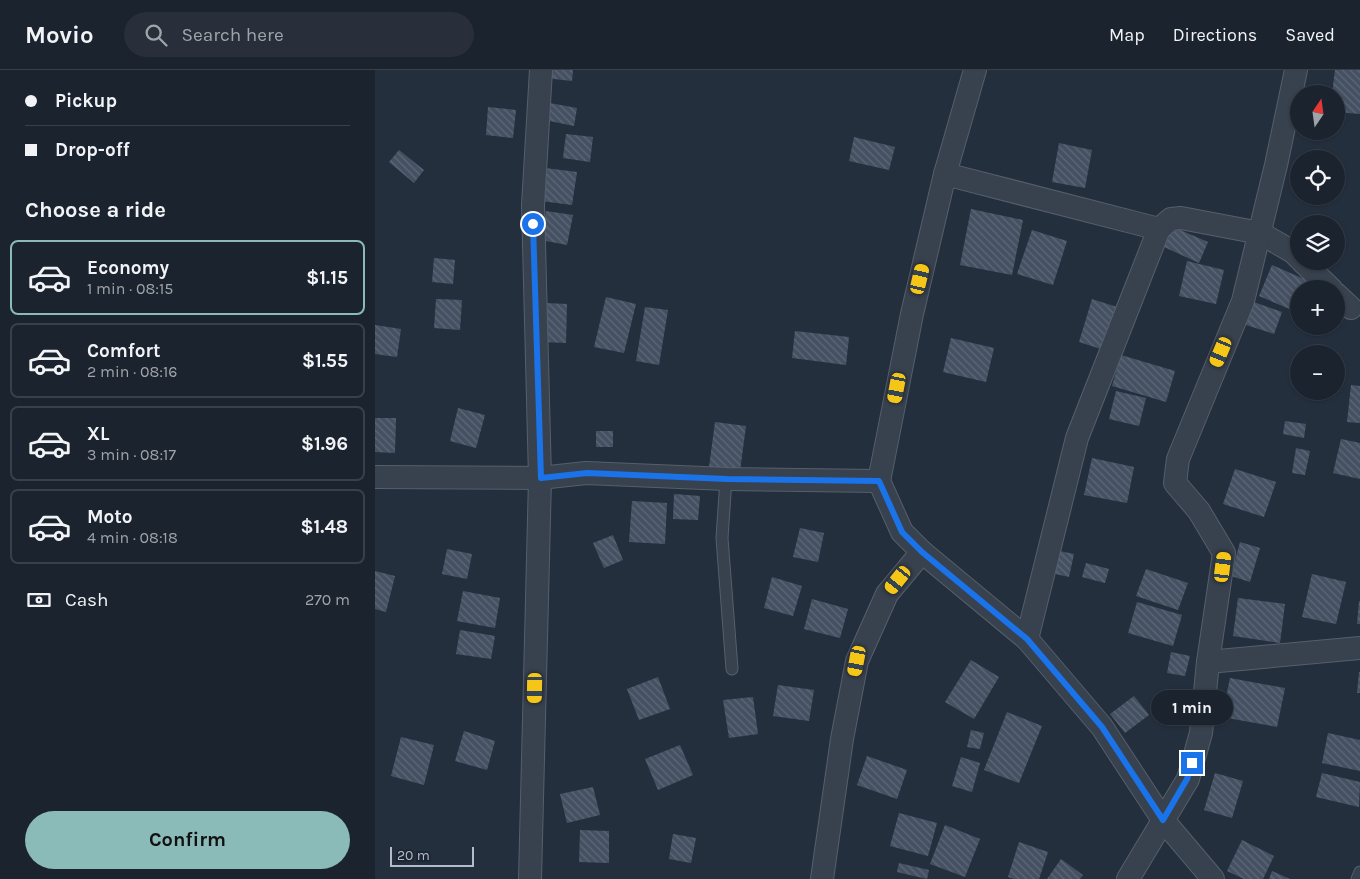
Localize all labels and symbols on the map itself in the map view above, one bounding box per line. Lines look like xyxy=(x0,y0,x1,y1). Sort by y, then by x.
north arrow xyxy=(1290,85,1345,140)
route start xyxy=(522,213,544,235)
car xyxy=(909,263,930,295)
car xyxy=(1208,335,1233,369)
car xyxy=(886,372,907,404)
car xyxy=(1213,551,1232,583)
car xyxy=(882,564,913,596)
car xyxy=(846,645,867,677)
car xyxy=(527,673,542,703)
callout: 1 min xyxy=(1151,690,1233,726)
route end xyxy=(1181,752,1203,774)
scale bar xyxy=(390,844,474,867)

